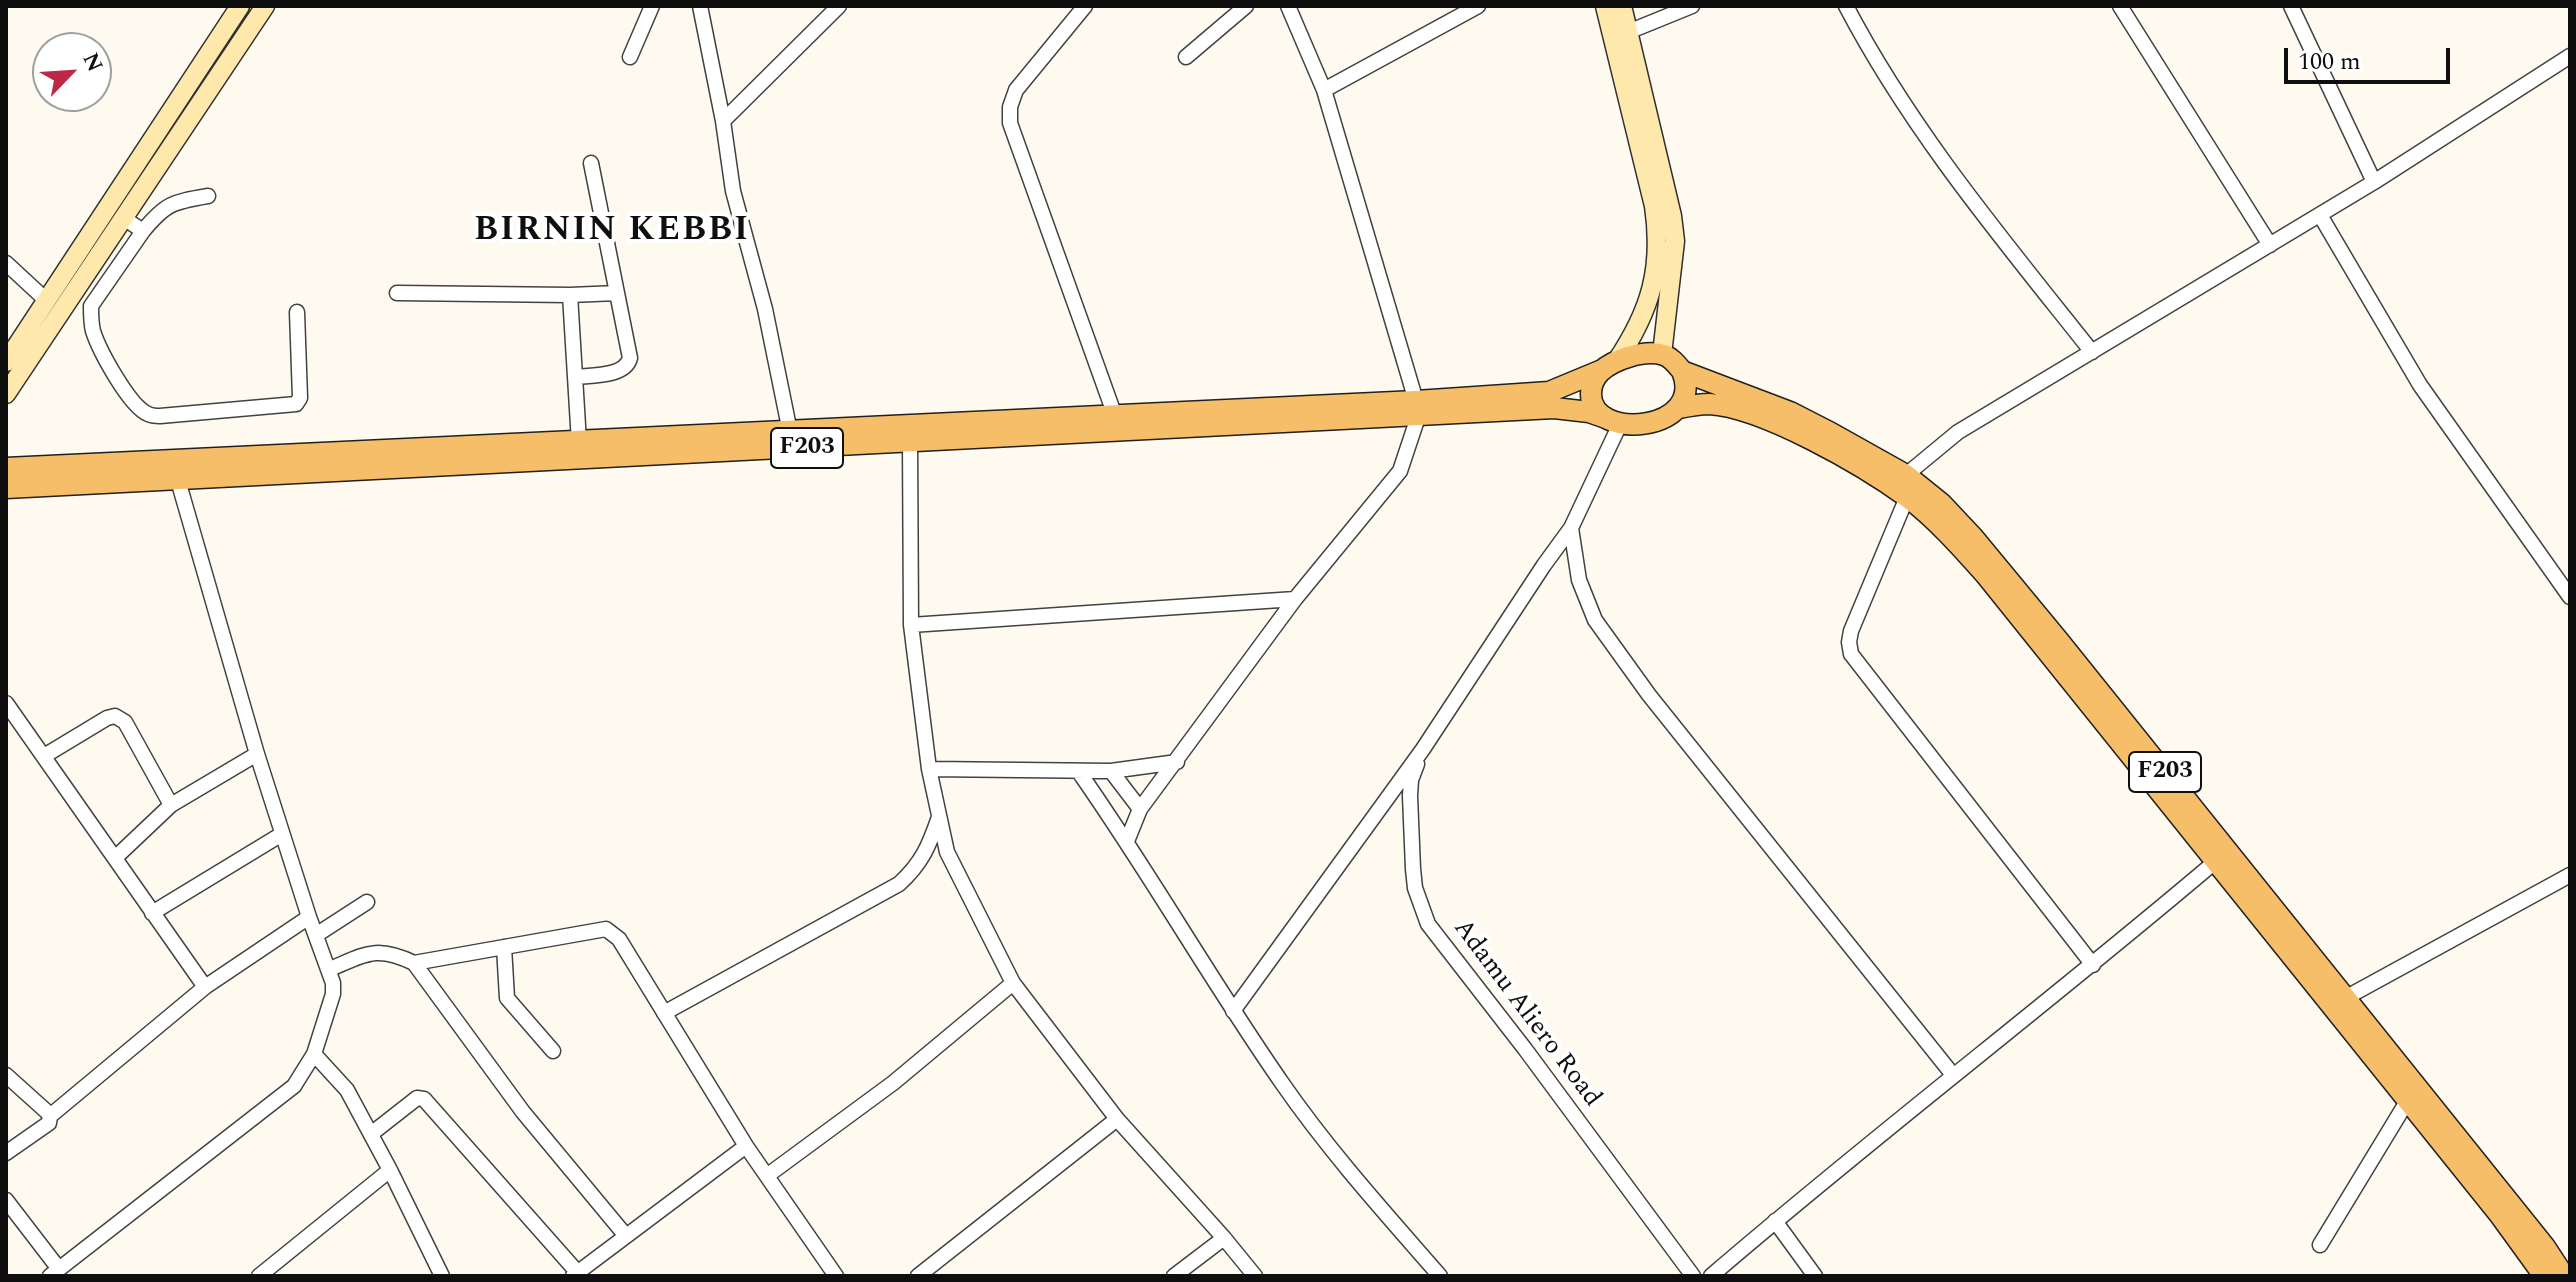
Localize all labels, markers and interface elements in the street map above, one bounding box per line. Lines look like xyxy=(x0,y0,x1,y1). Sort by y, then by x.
north arrow xyxy=(32,32,112,112)
scale bar xyxy=(2288,32,2454,82)
text: 100 m xyxy=(2298,44,2361,80)
text: N xyxy=(74,47,111,78)
district label: BIRNIN KEBBI xyxy=(474,212,750,252)
road number: F203 xyxy=(771,428,843,468)
road number: F203 xyxy=(2129,752,2201,792)
street label: Adamu Aliero Road xyxy=(1445,914,1607,1114)

